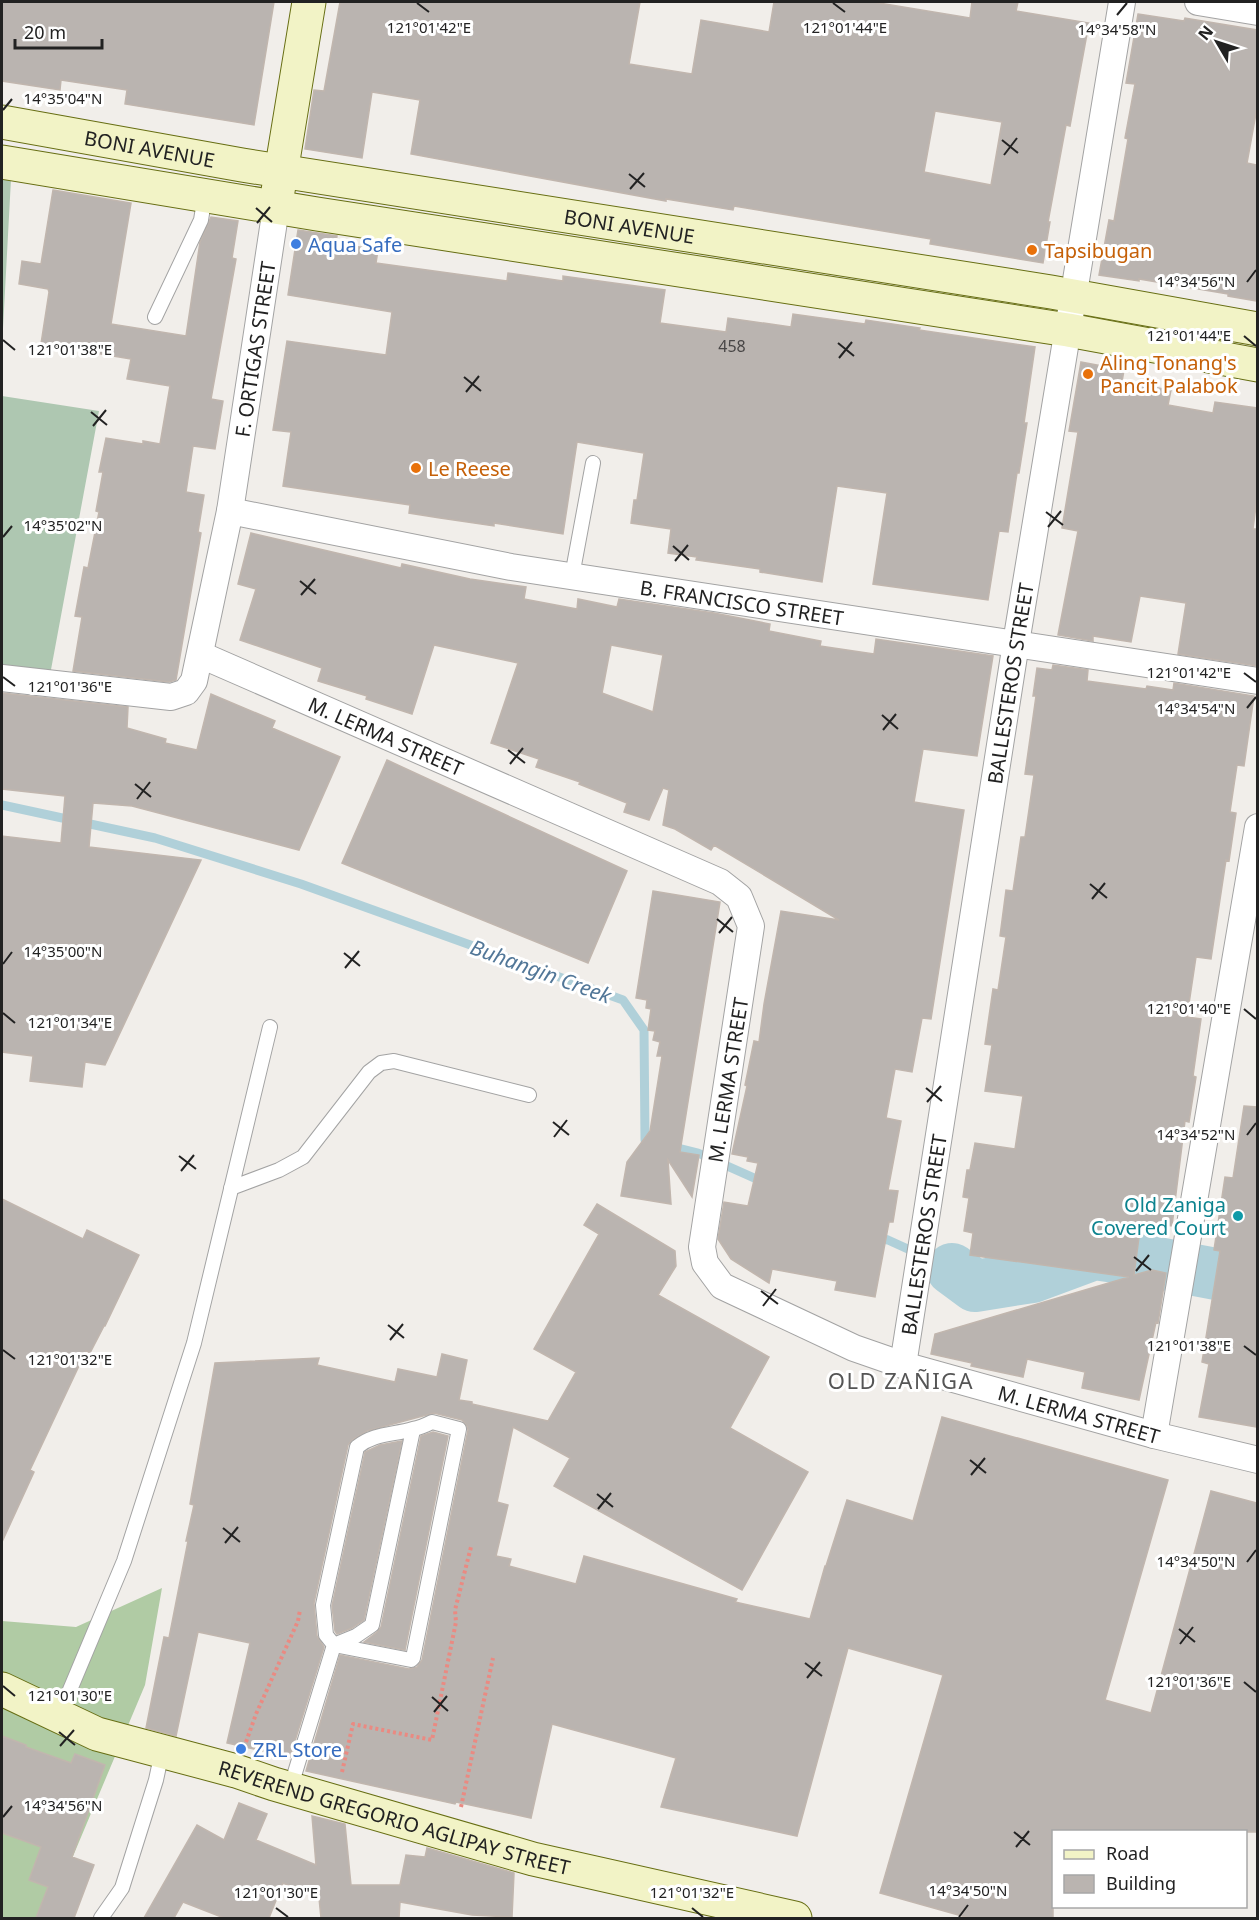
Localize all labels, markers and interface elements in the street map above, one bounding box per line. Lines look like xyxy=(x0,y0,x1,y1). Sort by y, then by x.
scale bar xyxy=(15,12,102,50)
north arrow xyxy=(1187,12,1247,72)
text: 121°01'42"E xyxy=(387,17,471,37)
text: 121°01'44"E xyxy=(803,17,887,37)
text: 14°34'58"N xyxy=(1078,19,1156,39)
text: 20 m xyxy=(24,20,66,44)
text: N xyxy=(1193,21,1218,45)
text: 14°35'04"N xyxy=(24,88,102,108)
street label: BONI AVENUE xyxy=(82,124,217,173)
street label: BONI AVENUE xyxy=(562,202,697,249)
place label: Aqua Safe xyxy=(308,231,402,258)
marker: Aqua Safe xyxy=(289,237,303,251)
place label: Tapsibugan xyxy=(1044,237,1152,264)
marker: Tapsibugan xyxy=(1025,243,1039,257)
street label: F. ORTIGAS STREET xyxy=(228,259,281,439)
text: 14°34'56"N xyxy=(1157,271,1235,291)
text: 121°01'44"E xyxy=(1147,325,1231,345)
house number: 458 xyxy=(718,335,746,357)
text: 121°01'38"E xyxy=(28,339,112,359)
place label: Aling Tonang's Pancit Palabok xyxy=(1100,349,1238,399)
marker: Aling Tonang's Pancit Palabok xyxy=(1081,367,1095,381)
place label: Le Reese xyxy=(428,455,511,482)
marker: Le Reese xyxy=(409,461,423,475)
text: 14°35'02"N xyxy=(24,515,102,535)
street label: B. FRANCISCO STREET xyxy=(638,573,845,631)
street label: BALLESTEROS STREET xyxy=(981,581,1039,786)
text: 121°01'42"E xyxy=(1147,662,1231,682)
text: 121°01'36"E xyxy=(28,676,112,696)
street label: M. LERMA STREET xyxy=(304,690,468,782)
text: 14°34'54"N xyxy=(1157,698,1235,718)
water label: Buhangin Creek xyxy=(467,933,617,1010)
text: 14°35'00"N xyxy=(24,941,102,961)
street label: M. LERMA STREET xyxy=(702,996,754,1164)
text: 121°01'40"E xyxy=(1147,998,1231,1018)
text: 121°01'34"E xyxy=(28,1012,112,1032)
text: 14°34'52"N xyxy=(1157,1124,1235,1144)
street label: BALLESTEROS STREET xyxy=(894,1132,952,1337)
place label: Old Zaniga Covered Court xyxy=(1091,1191,1226,1241)
marker: Old Zaniga Covered Court xyxy=(1231,1209,1245,1223)
text: 121°01'38"E xyxy=(1147,1335,1231,1355)
text: 121°01'32"E xyxy=(28,1349,112,1369)
district label: OLD ZAÑIGA xyxy=(828,1365,974,1395)
street label: M. LERMA STREET xyxy=(995,1379,1163,1449)
text: 14°34'50"N xyxy=(1157,1551,1235,1571)
text: 121°01'36"E xyxy=(1147,1671,1231,1691)
text: 121°01'30"E xyxy=(28,1685,112,1705)
place label: ZRL Store xyxy=(253,1736,342,1763)
marker: ZRL Store xyxy=(234,1742,248,1756)
street label: REVEREND GREGORIO AGLIPAY STREET xyxy=(216,1753,573,1880)
text: 14°34'56"N xyxy=(24,1795,102,1815)
legend xyxy=(1052,1830,1247,1908)
text: Road xyxy=(1106,1841,1149,1865)
text: Building xyxy=(1106,1871,1176,1895)
text: 14°34'50"N xyxy=(929,1880,1007,1900)
text: 121°01'30"E xyxy=(234,1882,318,1902)
text: 121°01'32"E xyxy=(650,1882,734,1902)

